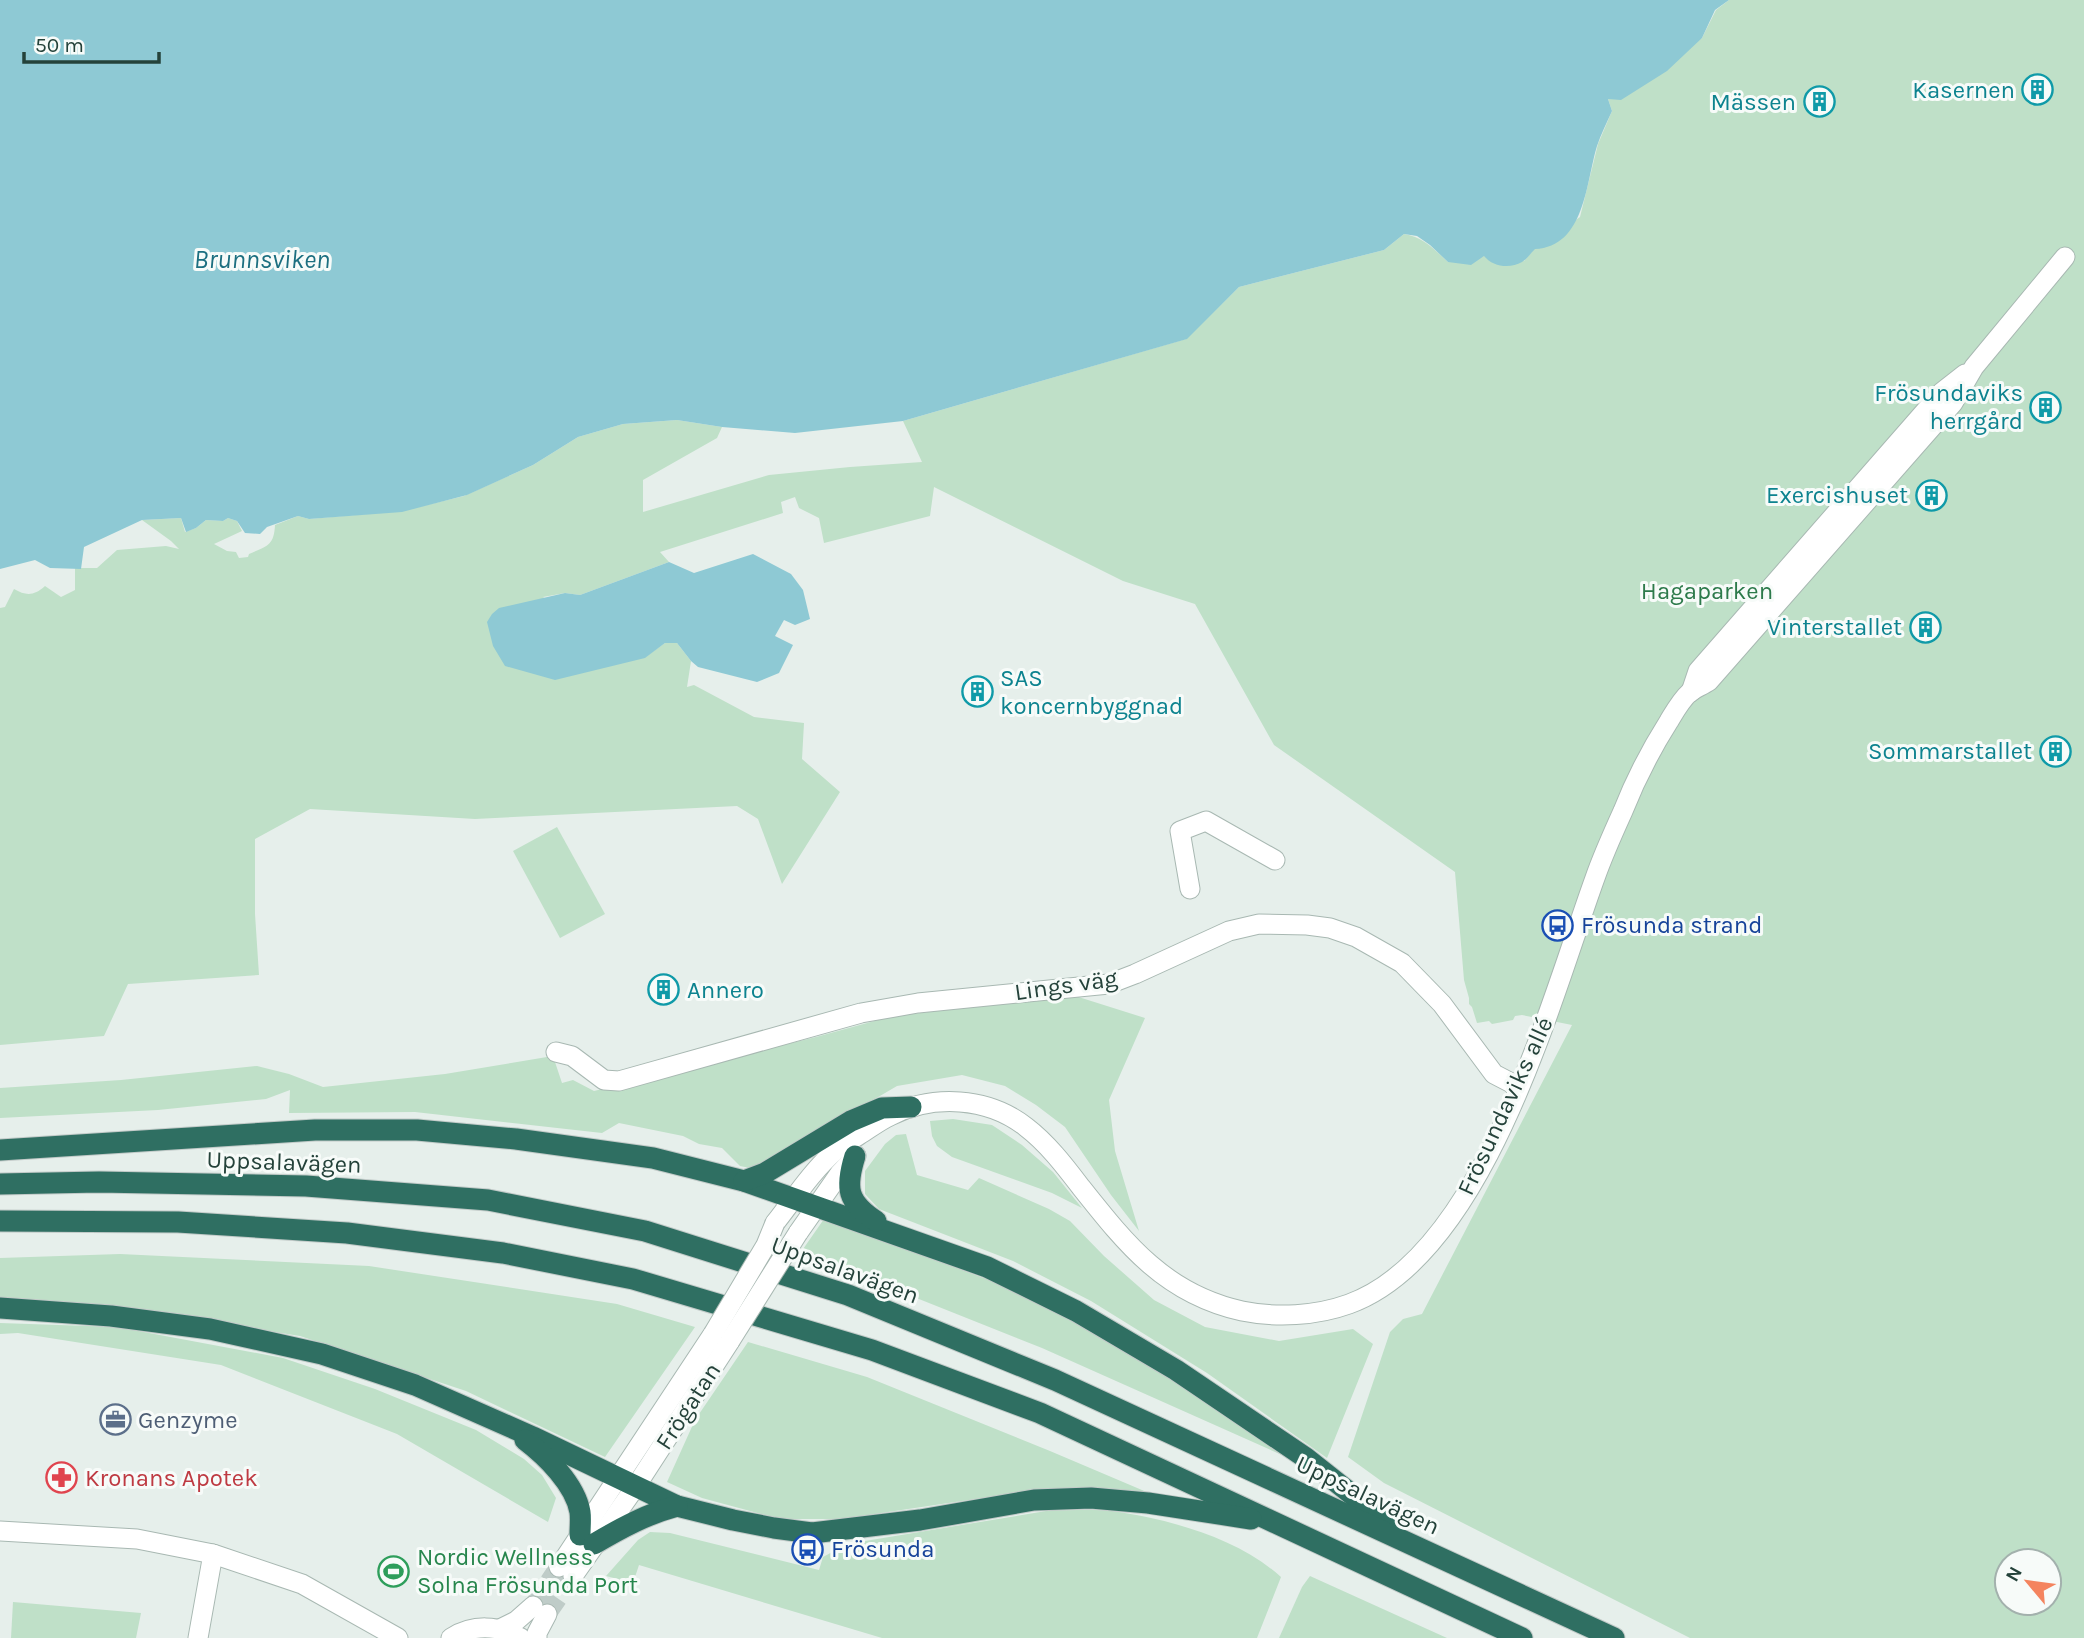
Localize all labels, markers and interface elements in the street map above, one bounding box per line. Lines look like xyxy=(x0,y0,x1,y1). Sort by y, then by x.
scale bar xyxy=(24,21,159,65)
text: 50 m xyxy=(35,33,84,57)
building icon: Kasernen xyxy=(2021,73,2055,107)
place label: Kasernen xyxy=(1912,76,2015,104)
building icon: Mässen xyxy=(1802,85,1836,119)
place label: Mässen xyxy=(1710,88,1796,116)
water label: Brunnsviken xyxy=(194,244,330,275)
place label: Frösundaviks herrgård xyxy=(1874,379,2023,435)
building icon: Frösundaviks herrgård xyxy=(2029,390,2063,424)
building icon: Exercishuset xyxy=(1914,478,1948,512)
place label: Exercishuset xyxy=(1766,481,1908,509)
park label: Hagaparken xyxy=(1641,577,1773,605)
building icon: Vinterstallet xyxy=(1908,610,1942,644)
place label: Vinterstallet xyxy=(1767,613,1902,641)
place label: SAS koncernbyggnad xyxy=(1000,664,1183,720)
building icon: SAS koncernbyggnad xyxy=(960,675,994,709)
building icon: Sommarstallet xyxy=(2038,734,2072,768)
place label: Sommarstallet xyxy=(1868,737,2032,765)
bus stop icon: Frösunda strand xyxy=(1541,908,1575,942)
place label: Frösunda strand xyxy=(1581,911,1762,939)
street label: Lings väg xyxy=(1013,964,1120,1006)
building icon: Annero xyxy=(647,973,681,1007)
place label: Annero xyxy=(687,976,764,1004)
street label: Frösundaviks allé xyxy=(1451,1012,1559,1200)
street label: Uppsalavägen xyxy=(206,1145,362,1179)
street label: Uppsalavägen xyxy=(767,1230,923,1310)
street label: Frögatan xyxy=(650,1357,726,1455)
office icon: Genzyme xyxy=(98,1403,132,1437)
place label: Genzyme xyxy=(138,1406,238,1434)
street label: Uppsalavägen xyxy=(1292,1450,1444,1540)
pharmacy icon: Kronans Apotek xyxy=(45,1461,79,1495)
place label: Kronans Apotek xyxy=(85,1464,258,1492)
bus stop icon: Frösunda xyxy=(791,1532,825,1566)
place label: Frösunda xyxy=(831,1535,934,1563)
place label: Nordic Wellness Solna Frösunda Port xyxy=(417,1543,638,1599)
north arrow xyxy=(1993,1547,2063,1617)
sports icon: Nordic Wellness Solna Frösunda Port xyxy=(377,1554,411,1588)
text: N xyxy=(2001,1563,2027,1586)

